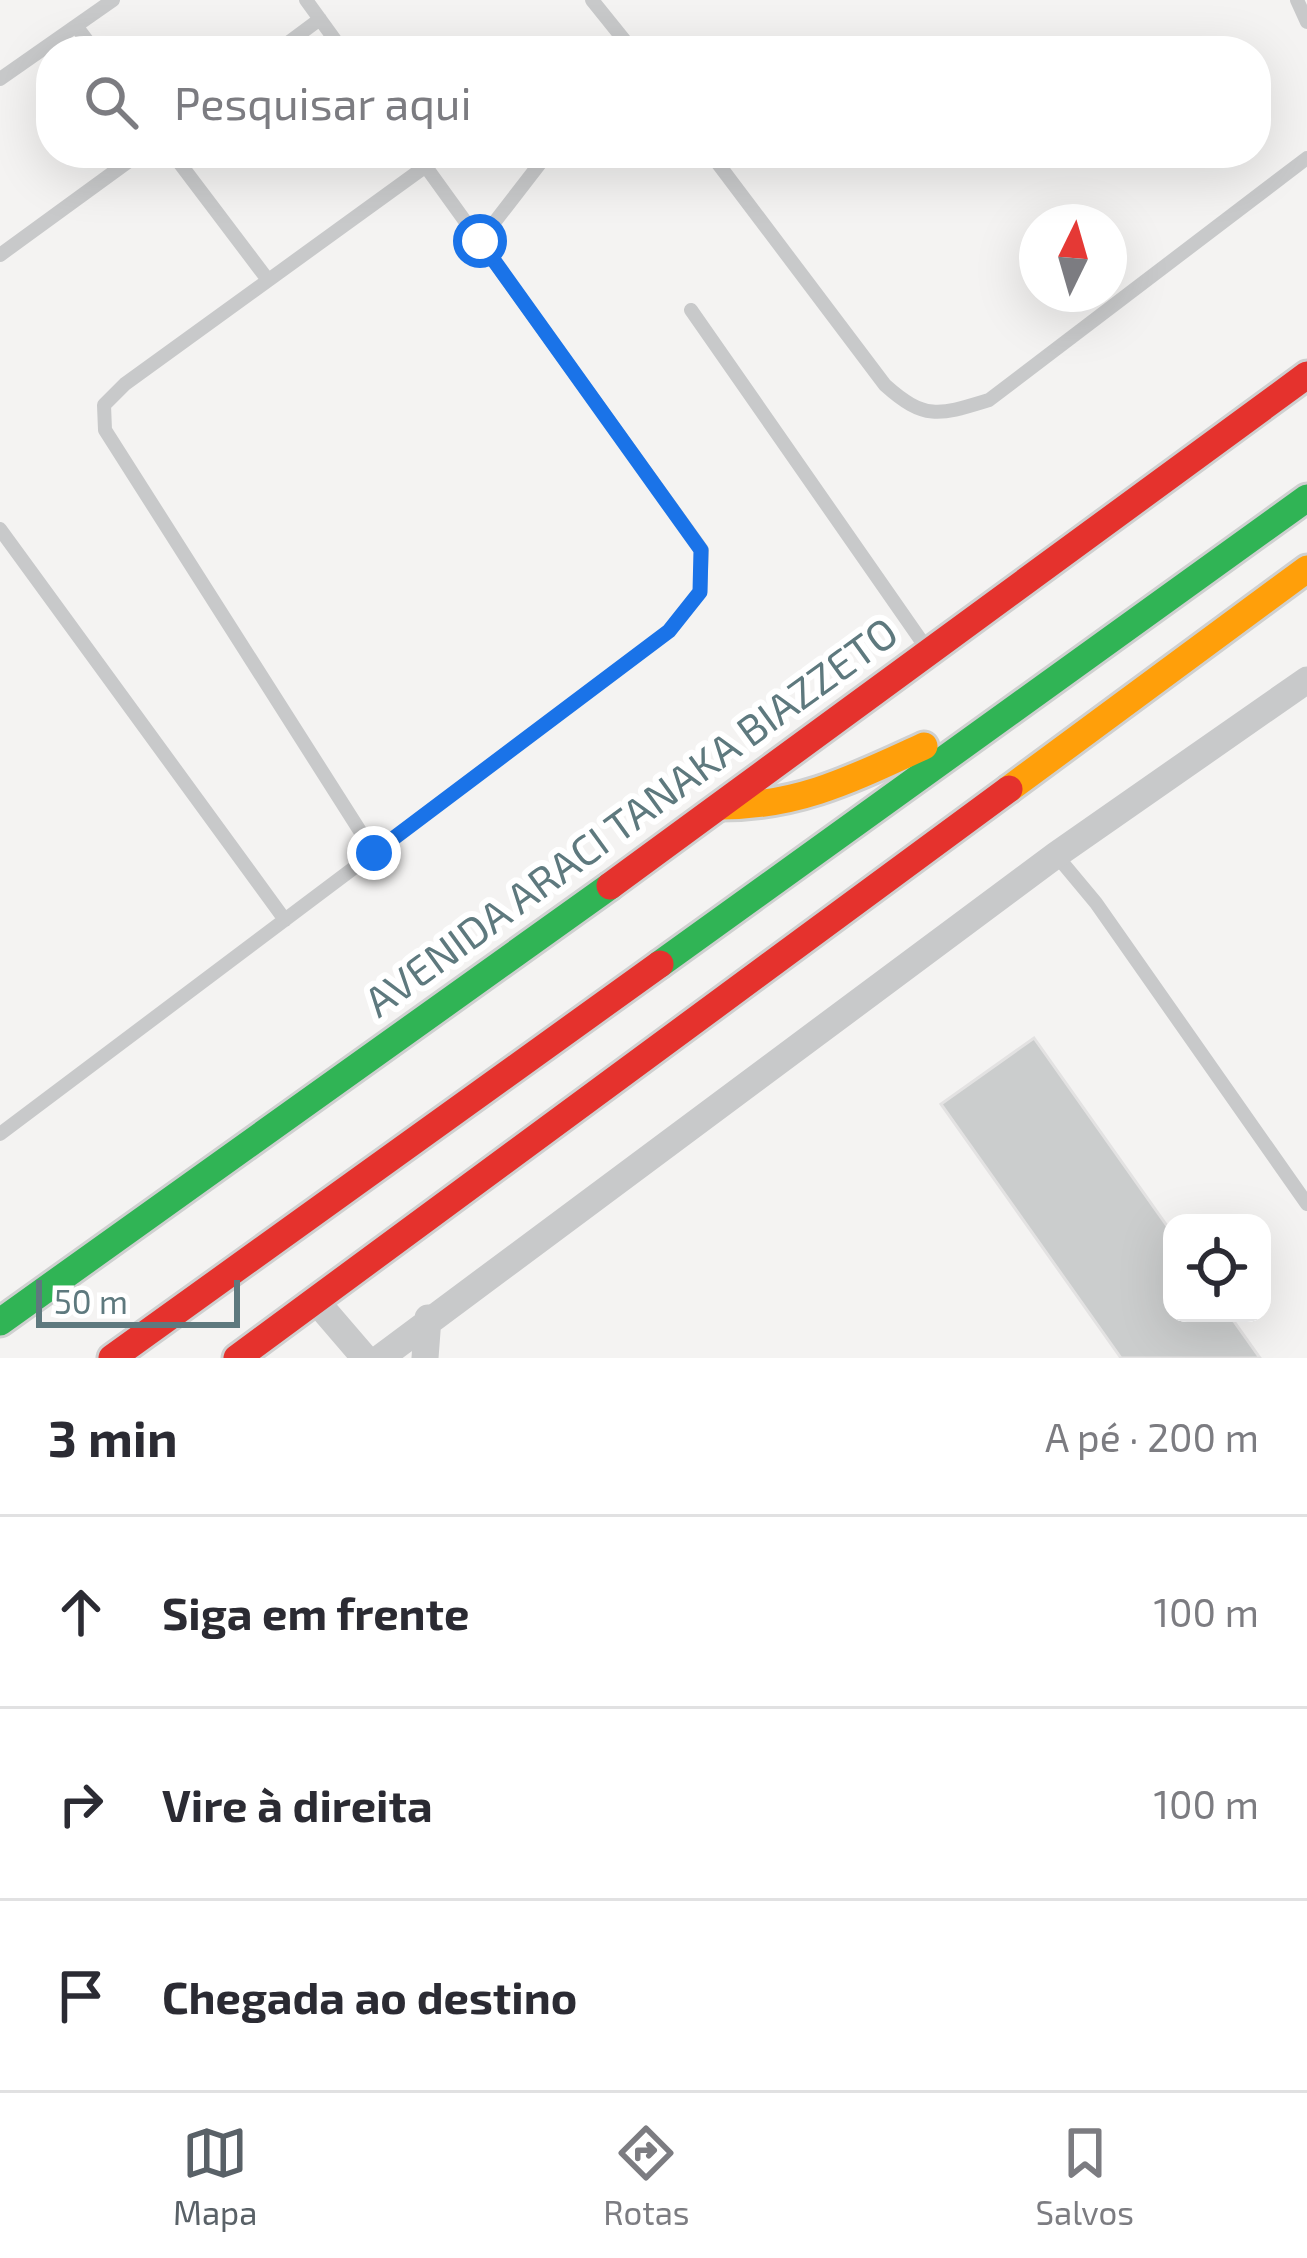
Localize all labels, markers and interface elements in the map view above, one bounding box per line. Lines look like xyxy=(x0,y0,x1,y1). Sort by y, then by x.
search box xyxy=(36,36,1271,168)
icon: search xyxy=(78,69,144,135)
text: Pesquisar aqui xyxy=(174,75,472,129)
north arrow xyxy=(1019,204,1127,312)
route start xyxy=(453,214,507,268)
street label: AVENIDA ARACI TANAKA BIAZZETO xyxy=(354,605,906,1026)
route end xyxy=(347,826,401,880)
map controls xyxy=(1163,1214,1271,1322)
button: locate xyxy=(1163,1214,1271,1322)
scale bar xyxy=(36,1274,240,1327)
text: 50 m xyxy=(54,1281,128,1321)
text: 3 min xyxy=(48,1406,178,1467)
text: A pé · 200 m xyxy=(1045,1413,1259,1460)
icon: ahead xyxy=(48,1579,114,1645)
text: Siga em frente xyxy=(162,1585,469,1639)
text: 100 m xyxy=(1154,1588,1259,1635)
icon: right xyxy=(48,1771,114,1837)
text: Vire à direita xyxy=(162,1777,433,1831)
text: 100 m xyxy=(1154,1780,1259,1827)
icon: arrive xyxy=(48,1963,114,2029)
text: Chegada ao destino xyxy=(162,1969,577,2023)
tab: Mapa xyxy=(173,2120,257,2232)
tab: Rotas xyxy=(603,2120,690,2232)
tab: Salvos xyxy=(1036,2120,1134,2232)

